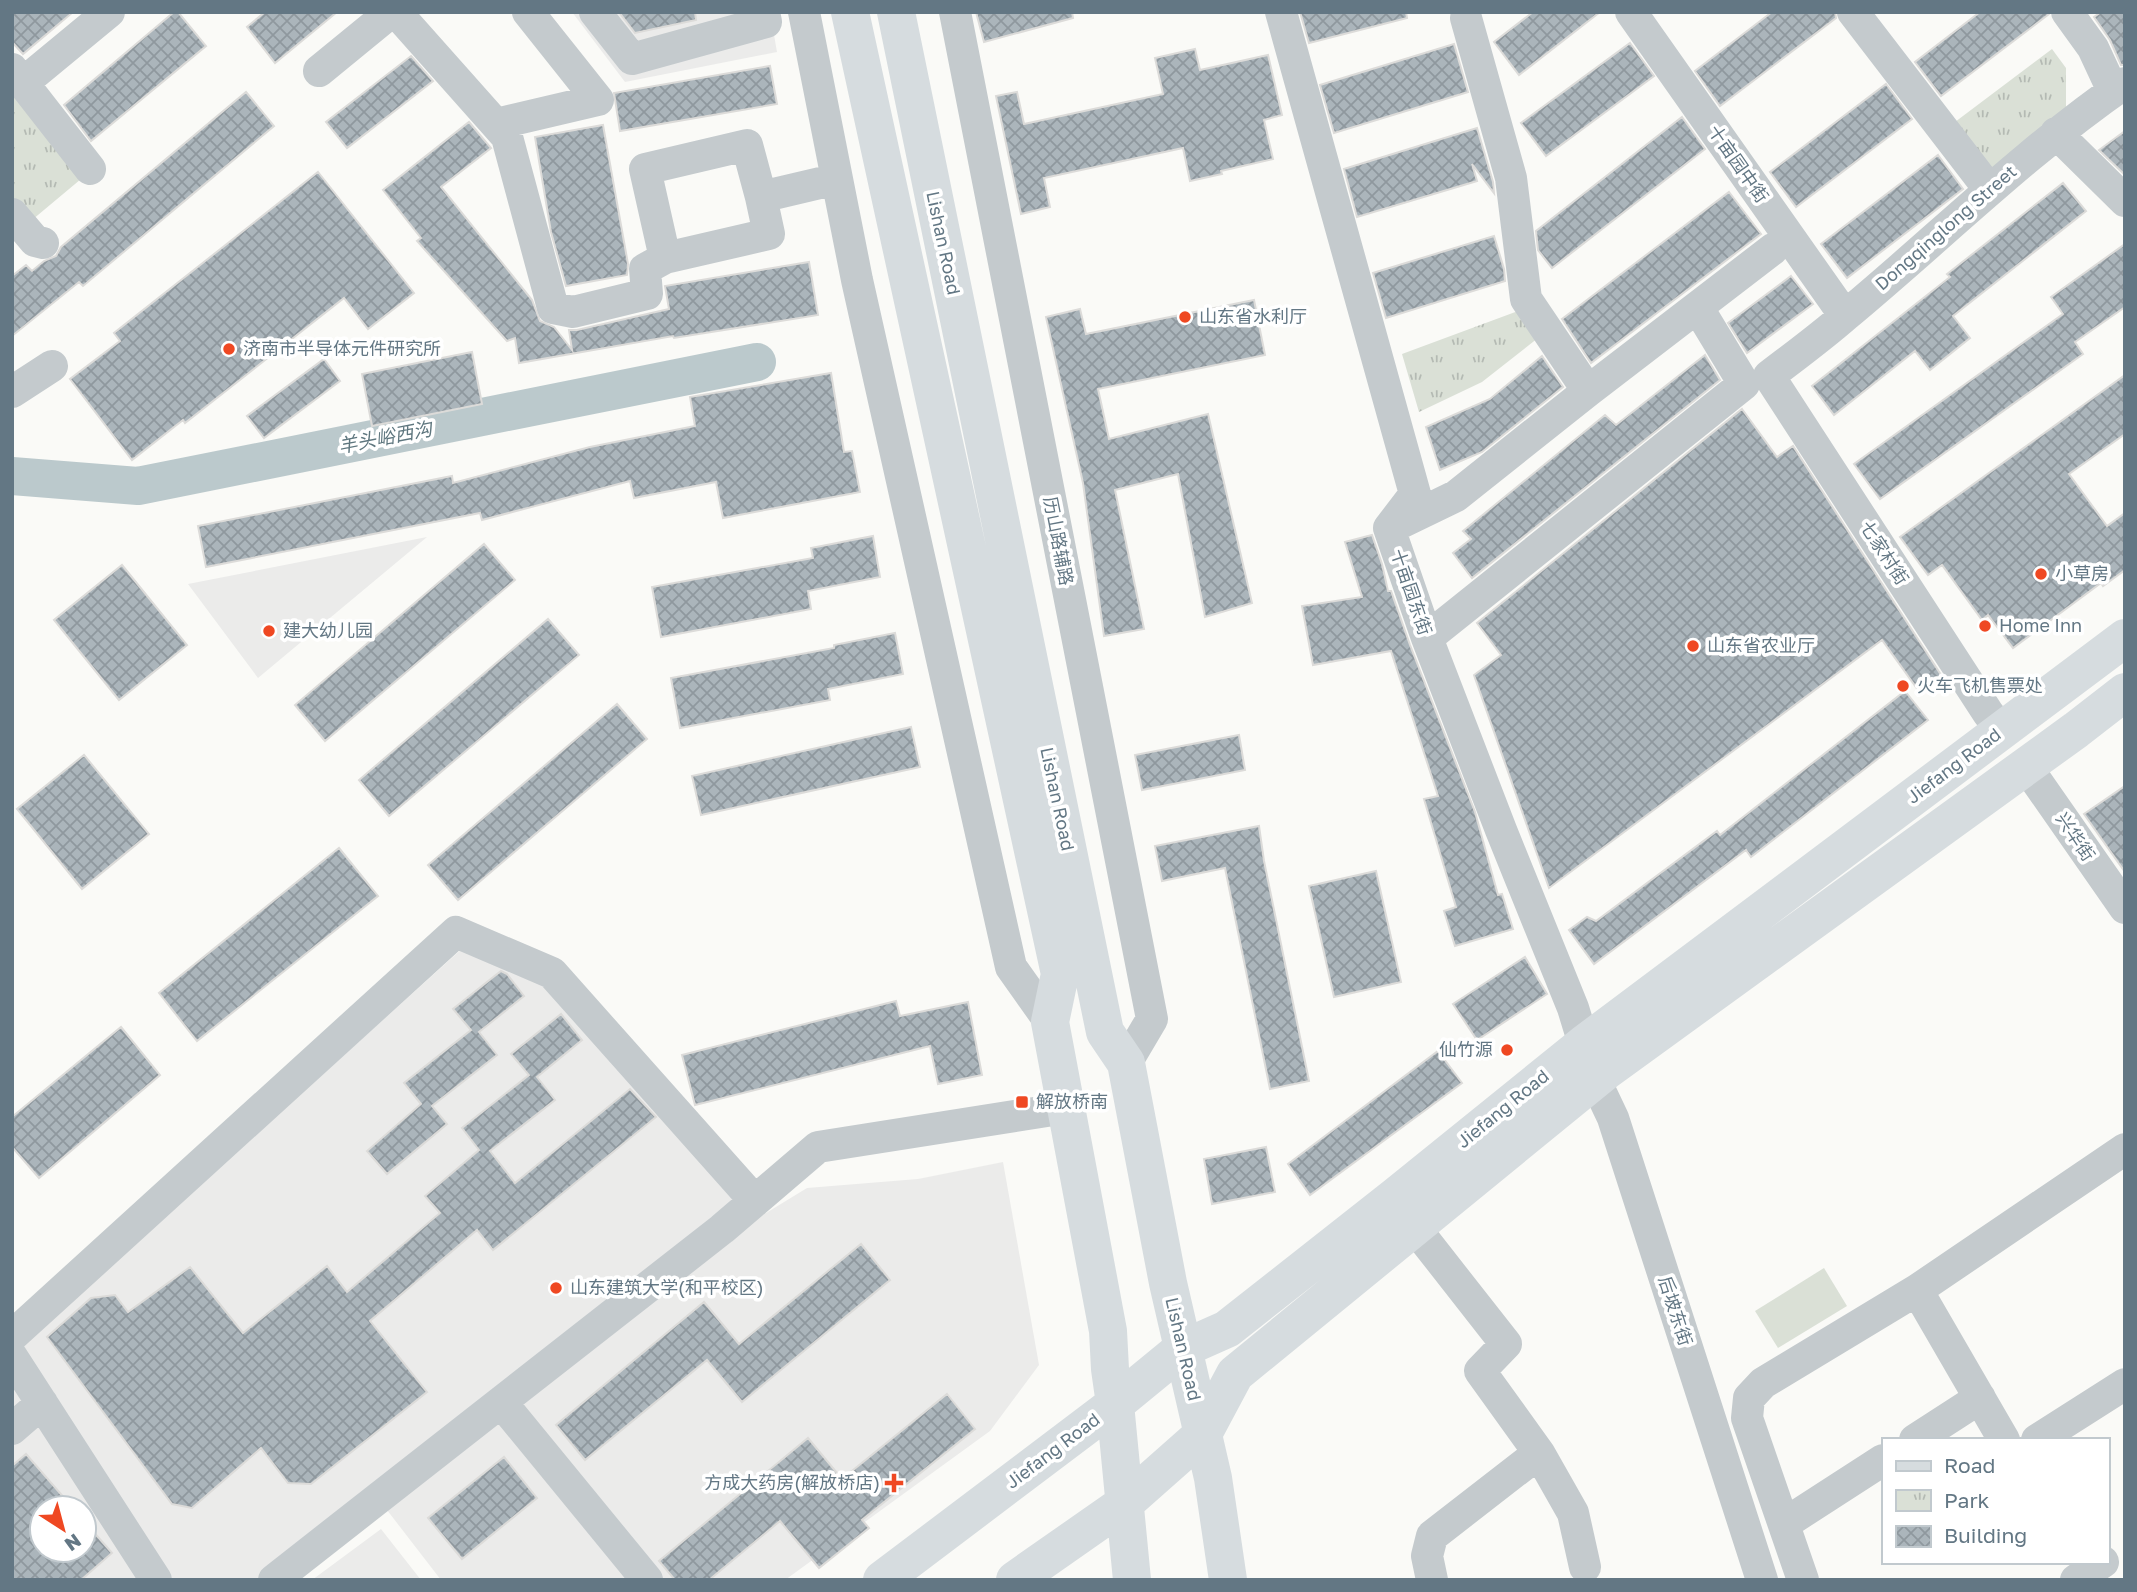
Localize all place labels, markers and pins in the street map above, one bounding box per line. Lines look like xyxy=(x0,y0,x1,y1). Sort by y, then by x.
place label: 山东省水利厅 xyxy=(1199,305,1307,327)
marker: 山东省水利厅 xyxy=(1177,309,1193,325)
place label: 济南市半导体元件研究所 xyxy=(243,337,441,359)
marker: 济南市半导体元件研究所 xyxy=(221,341,237,357)
place label: 小草房 xyxy=(2055,562,2109,584)
marker: 小草房 xyxy=(2033,566,2049,582)
place label: Home Inn xyxy=(1999,614,2082,636)
marker: Home Inn xyxy=(1977,618,1993,634)
place label: 建大幼儿园 xyxy=(283,619,373,641)
marker: 建大幼儿园 xyxy=(261,623,277,639)
place label: 山东省农业厅 xyxy=(1707,634,1815,656)
marker: 山东省农业厅 xyxy=(1685,638,1701,654)
place label: 火车飞机售票处 xyxy=(1917,674,2043,696)
marker: 火车飞机售票处 xyxy=(1895,678,1911,694)
place label: 仙竹源 xyxy=(1439,1038,1493,1060)
marker: 仙竹源 xyxy=(1499,1042,1515,1058)
place label: 解放桥南 xyxy=(1036,1090,1108,1112)
marker: 解放桥南 xyxy=(1014,1094,1030,1110)
place label: 山东建筑大学(和平校区) xyxy=(570,1276,764,1298)
marker: 山东建筑大学(和平校区) xyxy=(548,1280,564,1296)
place label: 方成大药房(解放桥店) xyxy=(704,1471,880,1493)
marker: 方成大药房(解放桥店) xyxy=(886,1475,902,1491)

